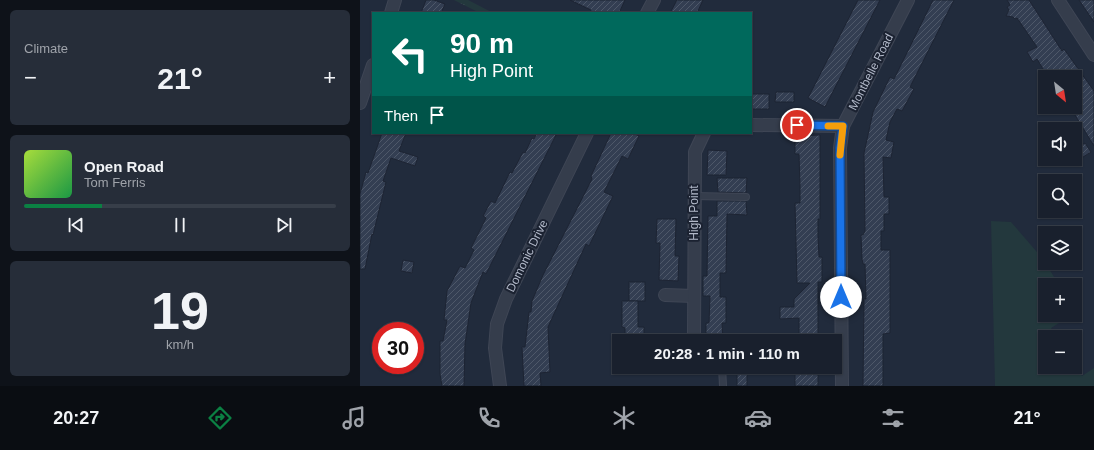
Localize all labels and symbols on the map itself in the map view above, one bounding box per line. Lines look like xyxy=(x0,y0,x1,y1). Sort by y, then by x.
street label: Montbelle Road xyxy=(846,31,896,113)
north arrow xyxy=(1038,70,1082,114)
pin xyxy=(780,108,814,142)
street label: High Point xyxy=(687,185,701,241)
street label: Domonic Drive xyxy=(503,217,551,294)
position arrow xyxy=(820,276,862,318)
speed limit sign: 30 xyxy=(372,322,424,374)

